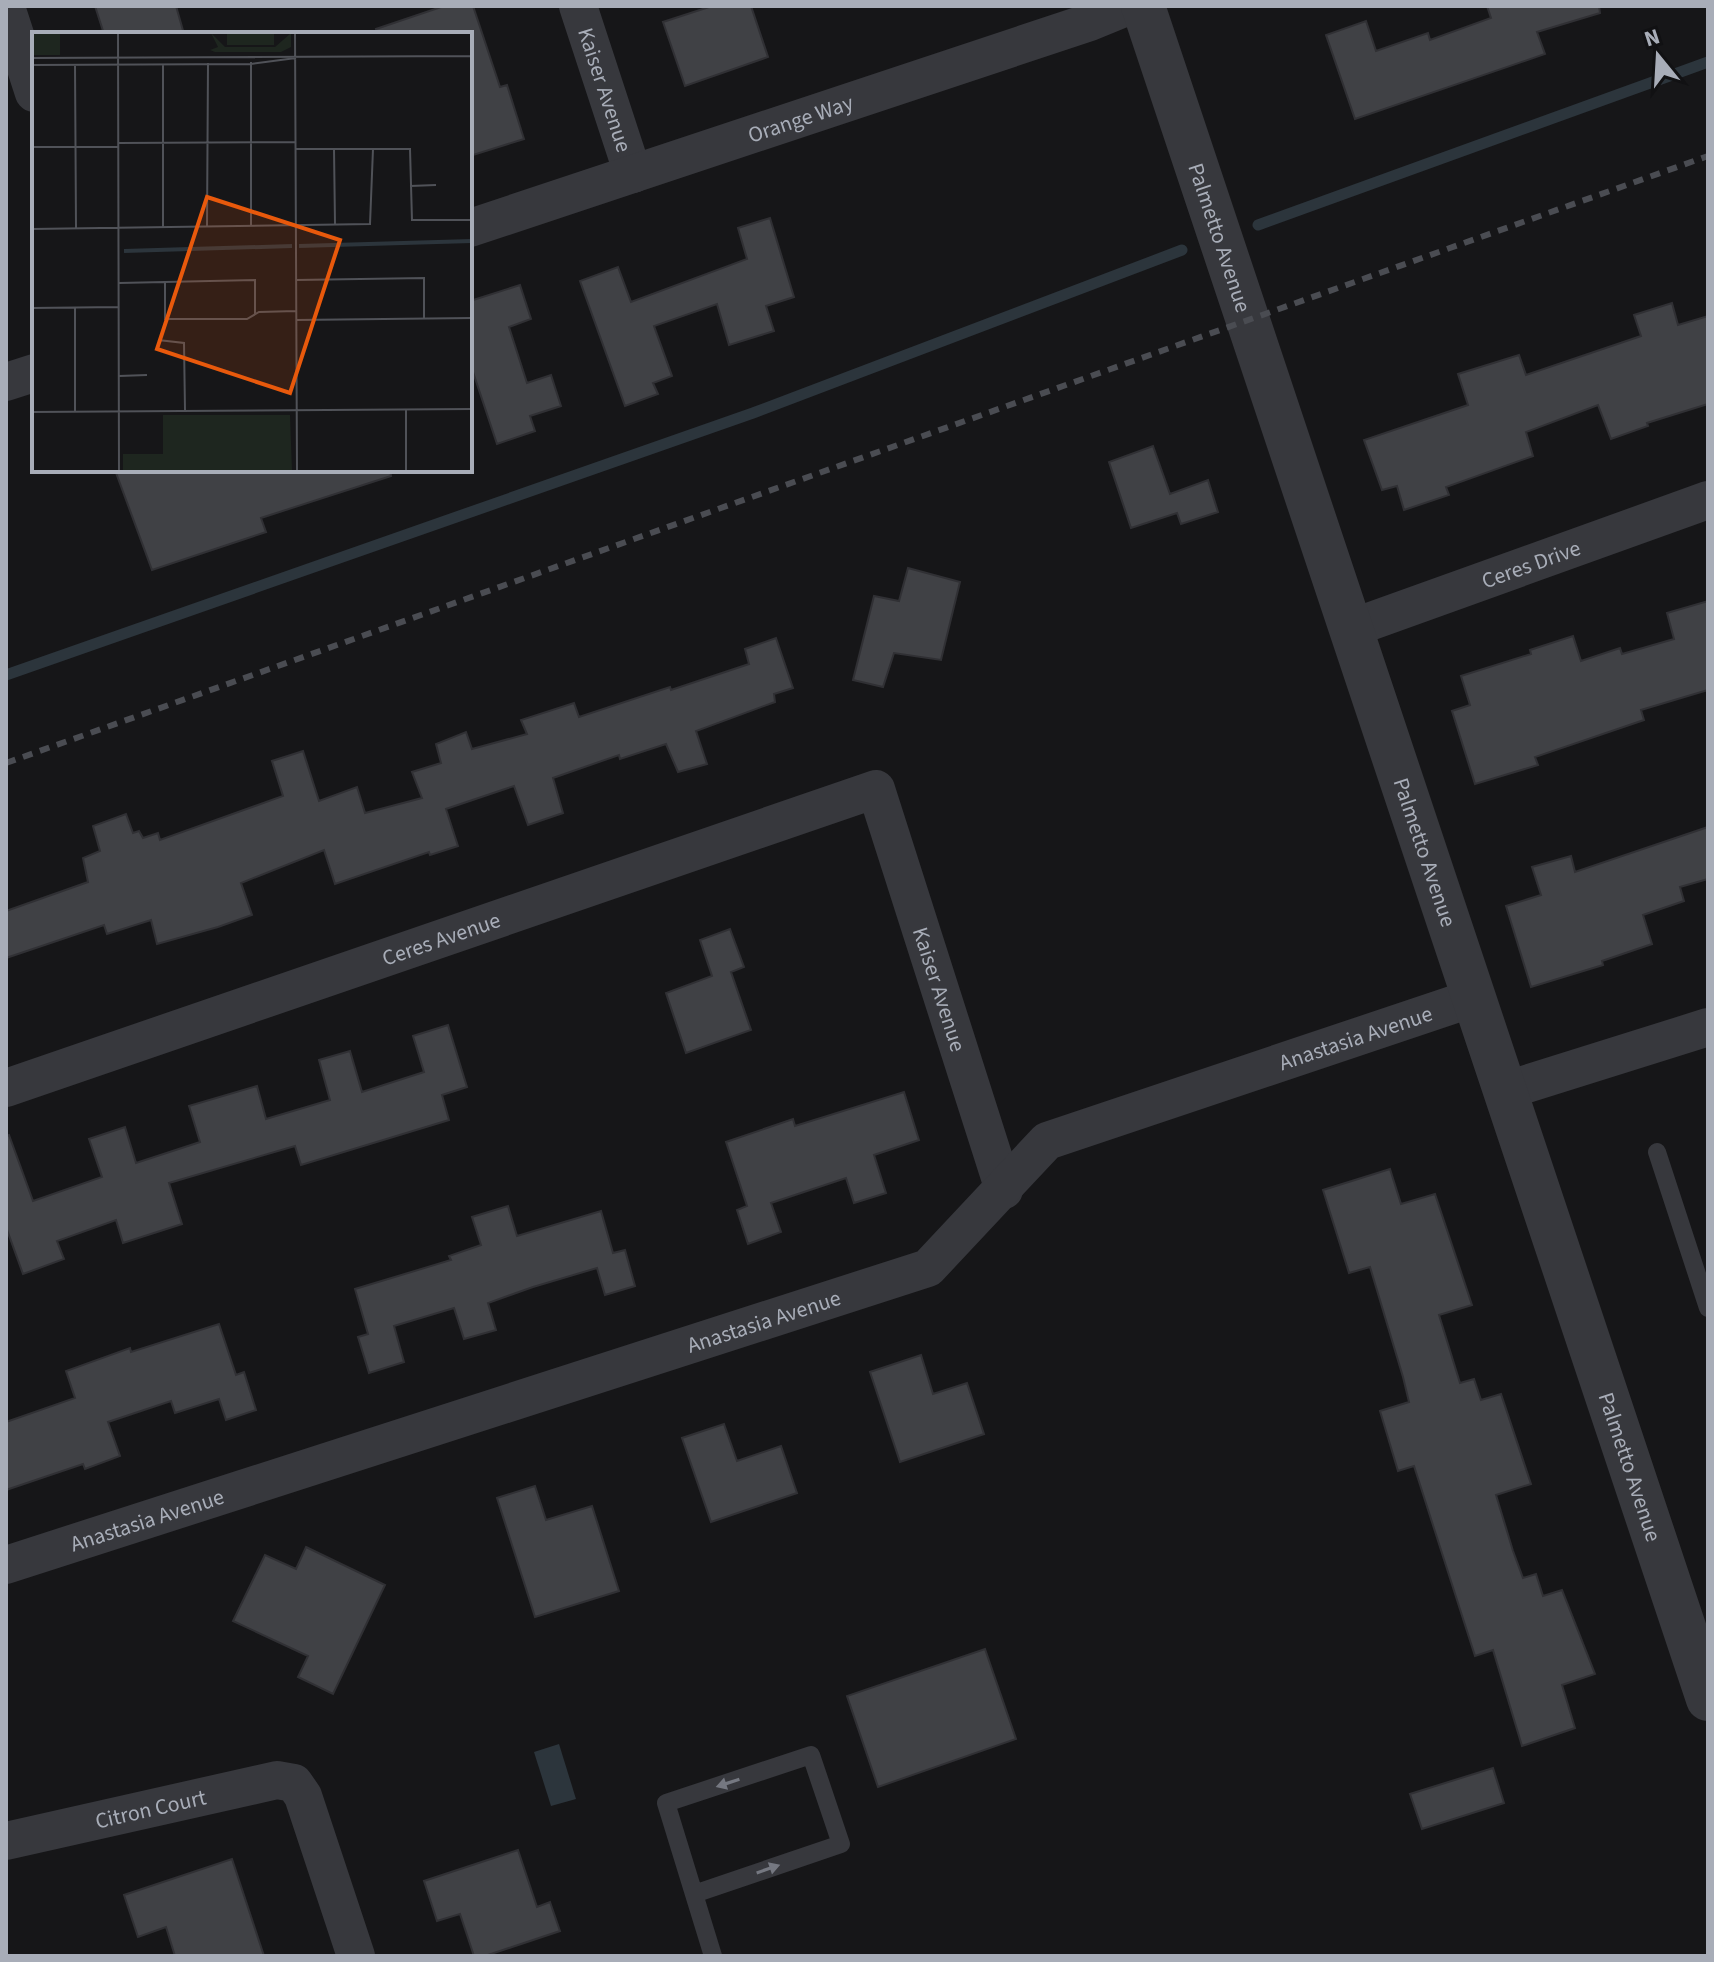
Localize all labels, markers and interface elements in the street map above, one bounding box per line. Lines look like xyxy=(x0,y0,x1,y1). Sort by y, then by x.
north arrow xyxy=(1618,16,1698,96)
text: N xyxy=(1640,20,1664,55)
street label: Kaiser Avenue xyxy=(569,24,640,156)
inset map xyxy=(32,32,472,472)
street label: Orange Way xyxy=(744,87,858,152)
street label: Palmetto Avenue xyxy=(1179,159,1259,317)
street label: Ceres Drive xyxy=(1477,532,1585,597)
street label: Palmetto Avenue xyxy=(1385,774,1464,931)
street label: Ceres Avenue xyxy=(378,904,505,975)
street label: Kaiser Avenue xyxy=(904,923,974,1056)
street label: Anastasia Avenue xyxy=(1275,998,1437,1079)
street label: Anastasia Avenue xyxy=(683,1282,845,1362)
street label: Palmetto Avenue xyxy=(1590,1388,1669,1546)
street label: Anastasia Avenue xyxy=(66,1481,228,1560)
one-way arrow xyxy=(715,1777,739,1789)
street label: Citron Court xyxy=(92,1781,210,1837)
one-way arrow xyxy=(757,1862,781,1874)

